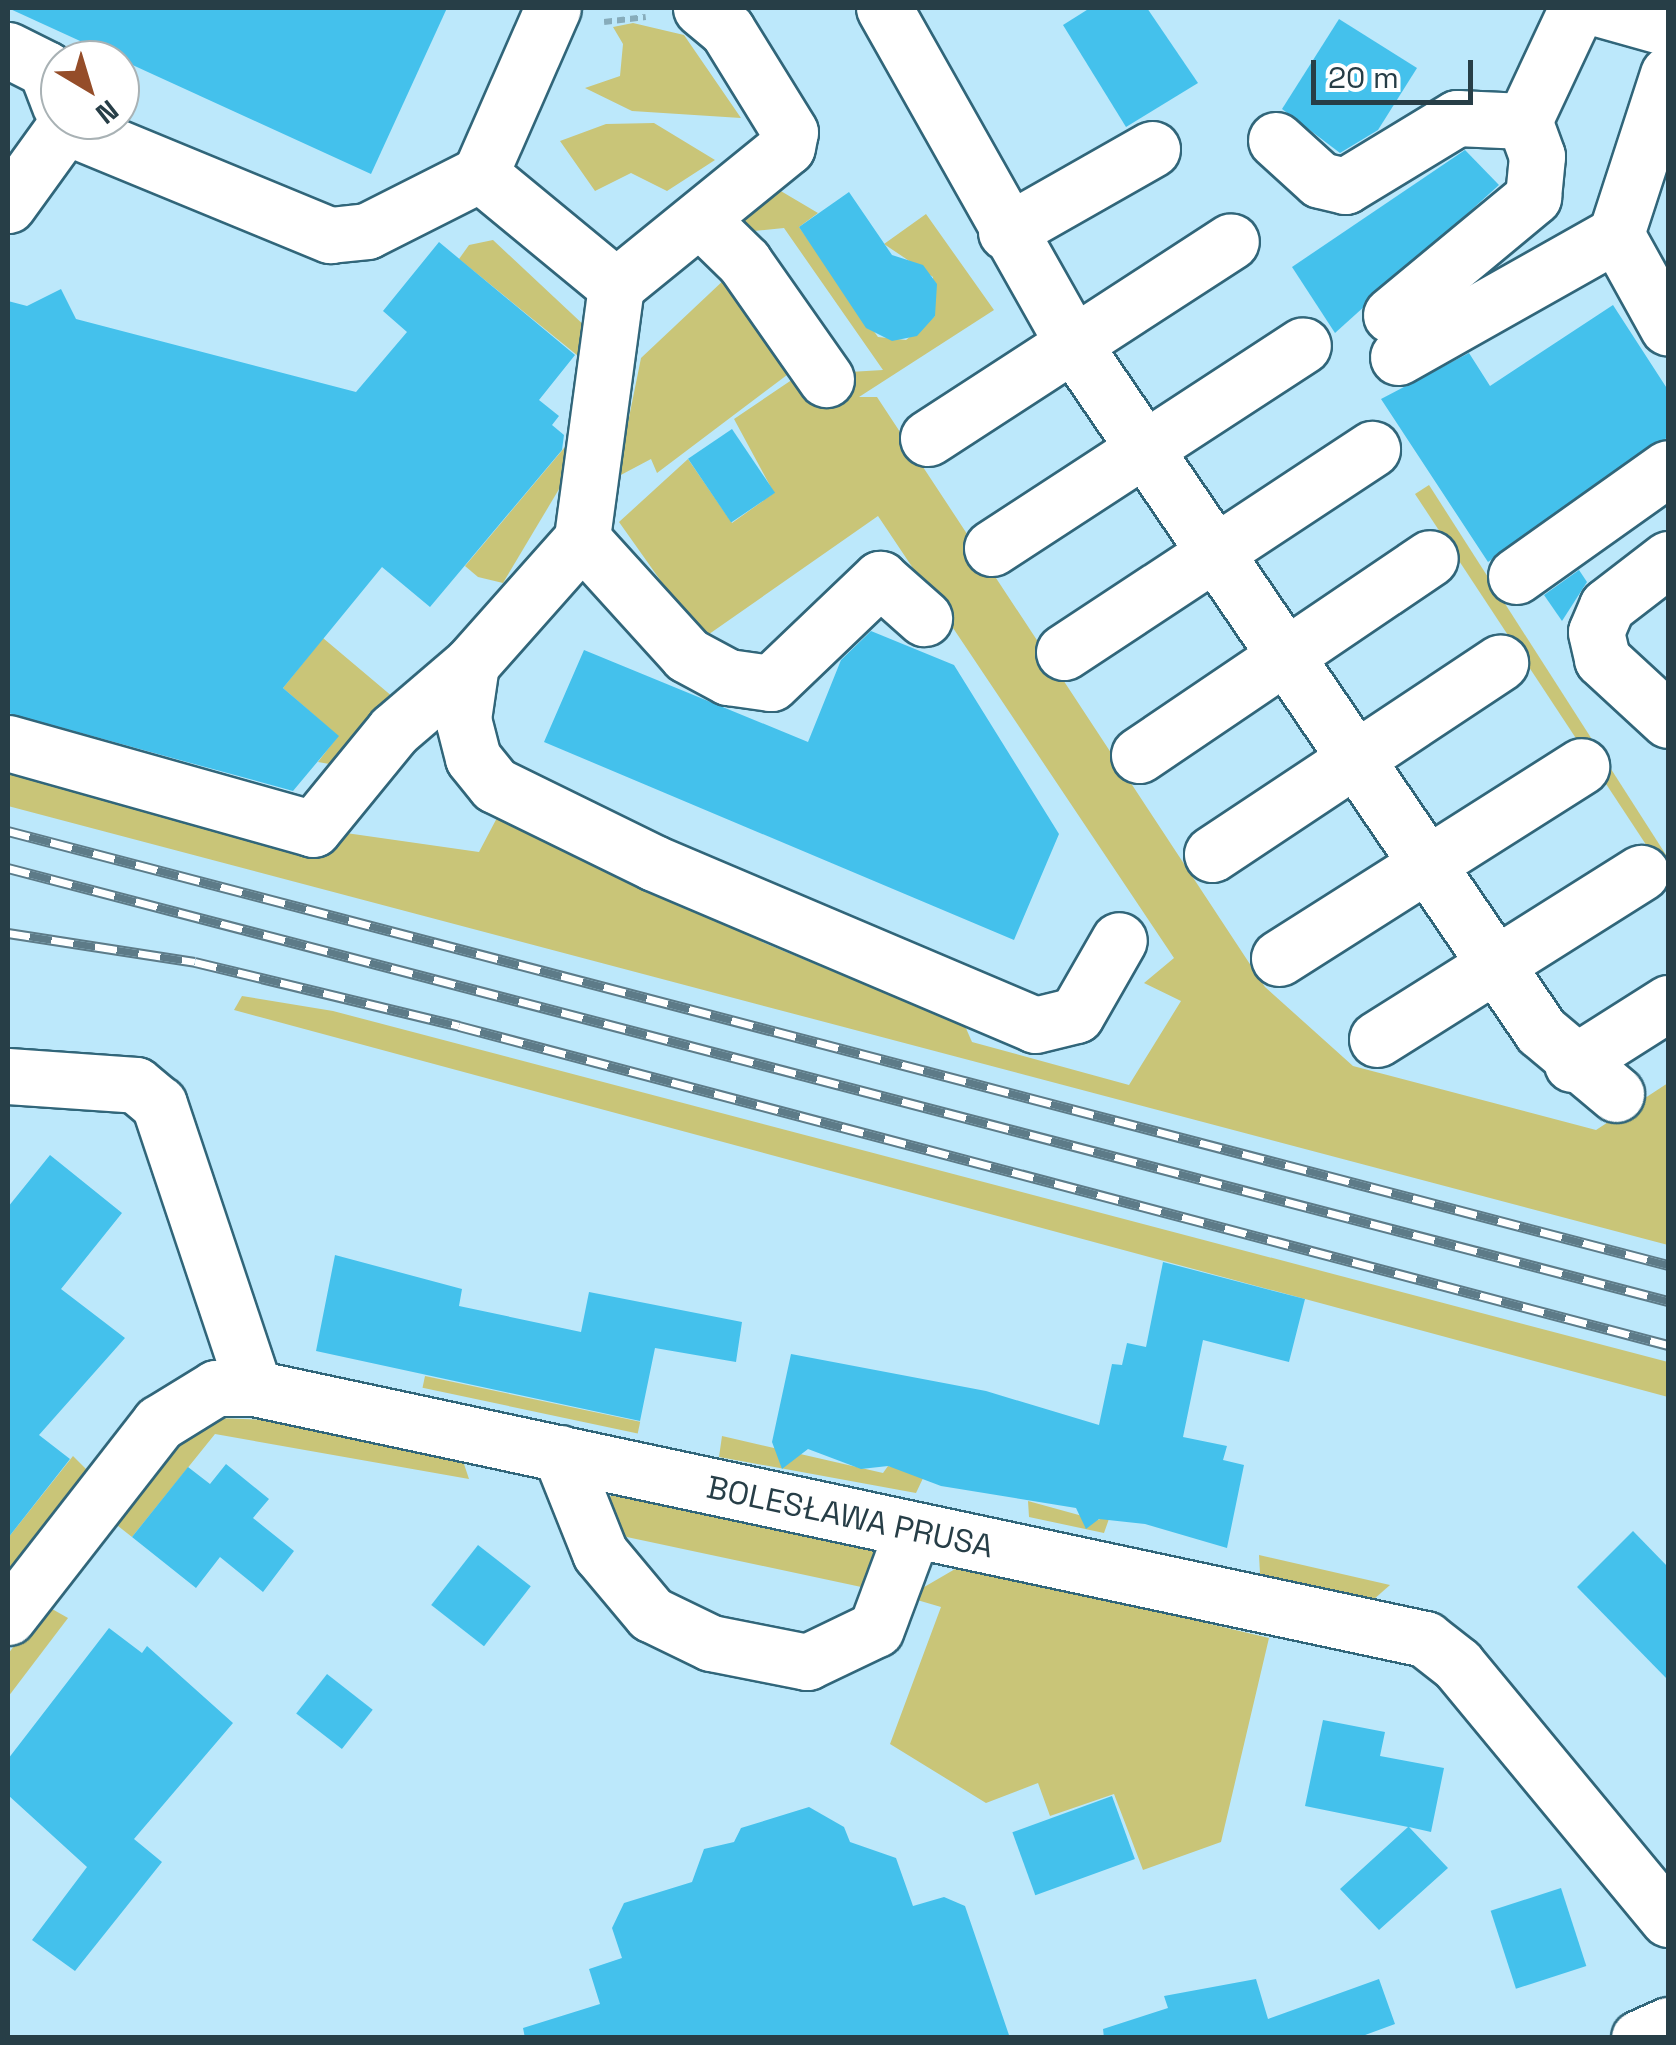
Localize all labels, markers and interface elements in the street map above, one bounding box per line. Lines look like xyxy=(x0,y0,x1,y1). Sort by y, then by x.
north arrow xyxy=(40,40,140,140)
scale bar xyxy=(1316,40,1478,102)
text: 20 m xyxy=(1328,58,1399,97)
text: N xyxy=(89,92,126,132)
street label: BOLESŁAWA PRUSA xyxy=(703,1468,997,1566)

